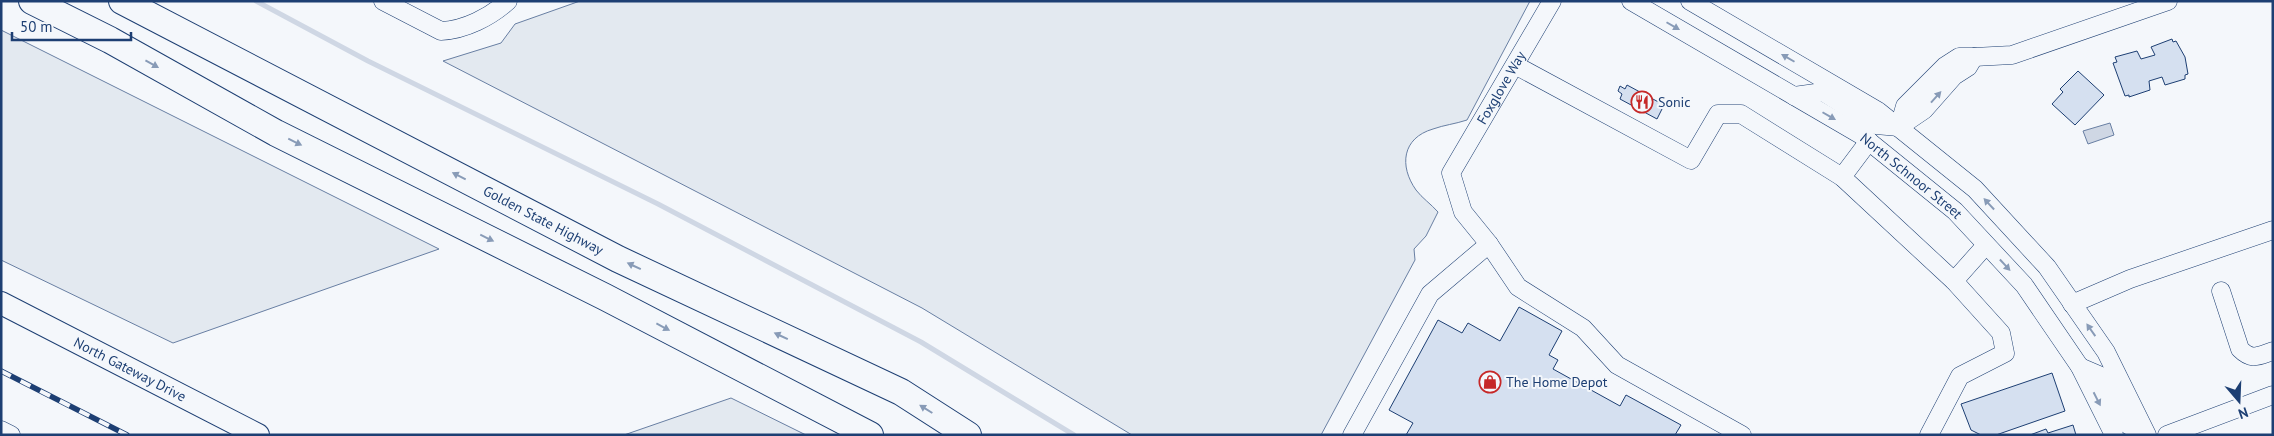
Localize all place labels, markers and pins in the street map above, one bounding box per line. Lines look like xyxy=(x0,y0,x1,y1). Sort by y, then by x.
restaurant icon: Sonic xyxy=(1630,90,1654,114)
place label: Sonic xyxy=(1658,93,1691,111)
shop icon: The Home Depot xyxy=(1478,370,1502,394)
place label: The Home Depot xyxy=(1506,373,1608,391)

